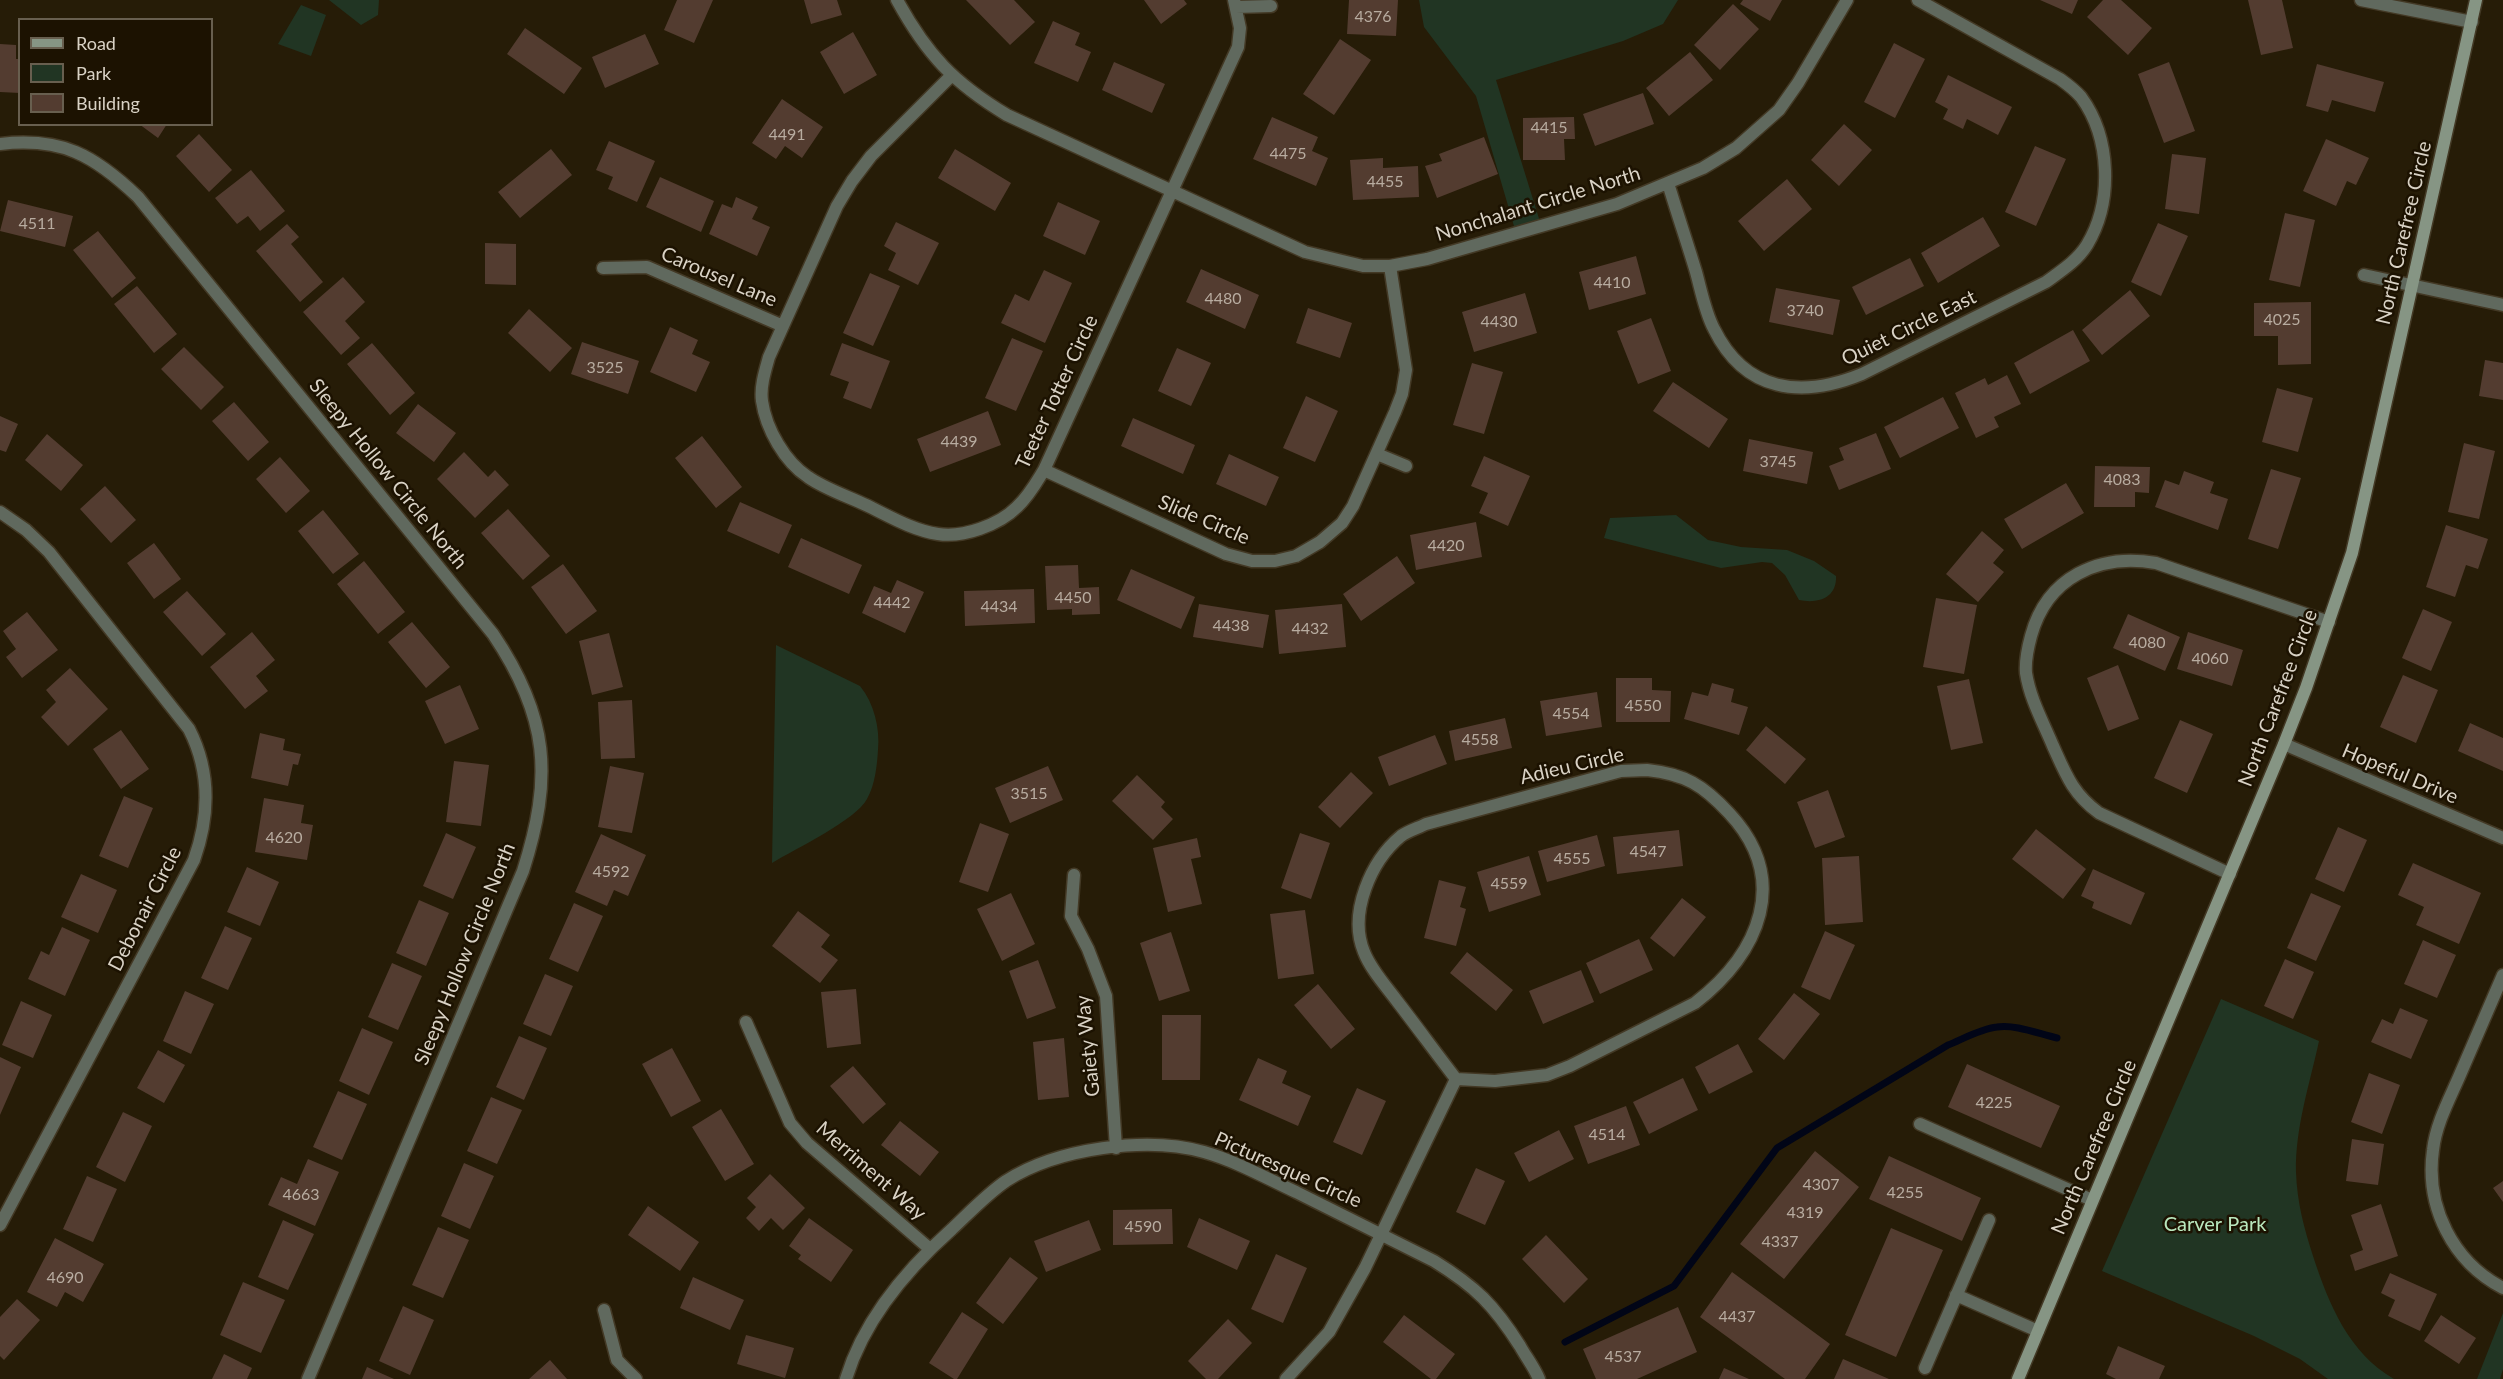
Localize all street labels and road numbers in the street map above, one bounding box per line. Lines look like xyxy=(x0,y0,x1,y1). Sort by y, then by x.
street label: North Carefree Circle xyxy=(2371,139,2437,327)
street label: Nonchalant Circle North xyxy=(1433,161,1643,247)
street label: Carousel Lane xyxy=(657,242,781,312)
street label: Quiet Circle East xyxy=(1838,285,1980,371)
street label: Teeter Totter Circle xyxy=(1011,311,1103,473)
street label: Sleepy Hollow Circle North xyxy=(304,374,472,574)
street label: Slide Circle xyxy=(1155,490,1253,550)
street label: North Carefree Circle xyxy=(2233,606,2323,790)
street label: Hopeful Drive xyxy=(2338,739,2462,809)
street label: Adieu Circle xyxy=(1518,742,1626,790)
street label: Sleepy Hollow Circle North xyxy=(409,839,521,1069)
street label: Debonair Circle xyxy=(103,843,187,975)
street label: Gaiety Way xyxy=(1071,994,1105,1098)
street label: North Carefree Circle xyxy=(2046,1056,2142,1238)
street label: Merriment Way xyxy=(811,1117,931,1225)
street label: Picturesque Circle xyxy=(1211,1127,1365,1213)

